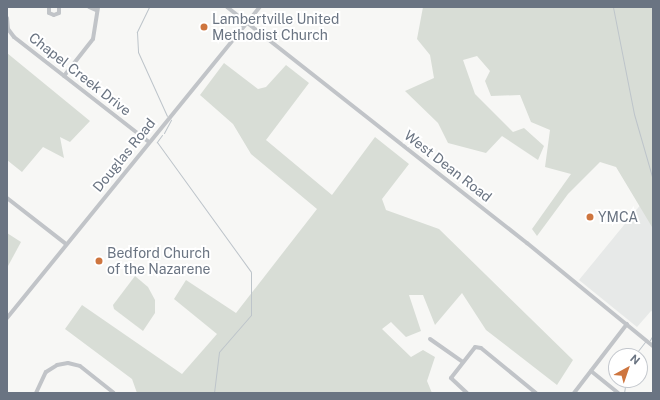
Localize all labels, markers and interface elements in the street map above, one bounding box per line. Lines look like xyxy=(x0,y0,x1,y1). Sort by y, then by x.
place label: Lambertville United Methodist Church xyxy=(212,11,339,44)
marker: Lambertville United Methodist Church xyxy=(199,22,209,32)
street label: Chapel Creek Drive xyxy=(26,29,134,119)
street label: Douglas Road xyxy=(89,115,159,195)
street label: West Dean Road xyxy=(401,127,495,205)
place label: YMCA xyxy=(598,209,638,225)
marker: YMCA xyxy=(585,212,595,222)
place label: Bedford Church of the Nazarene xyxy=(107,245,211,278)
marker: Bedford Church of the Nazarene xyxy=(94,256,104,266)
north arrow xyxy=(608,348,648,388)
text: N xyxy=(628,352,642,367)

